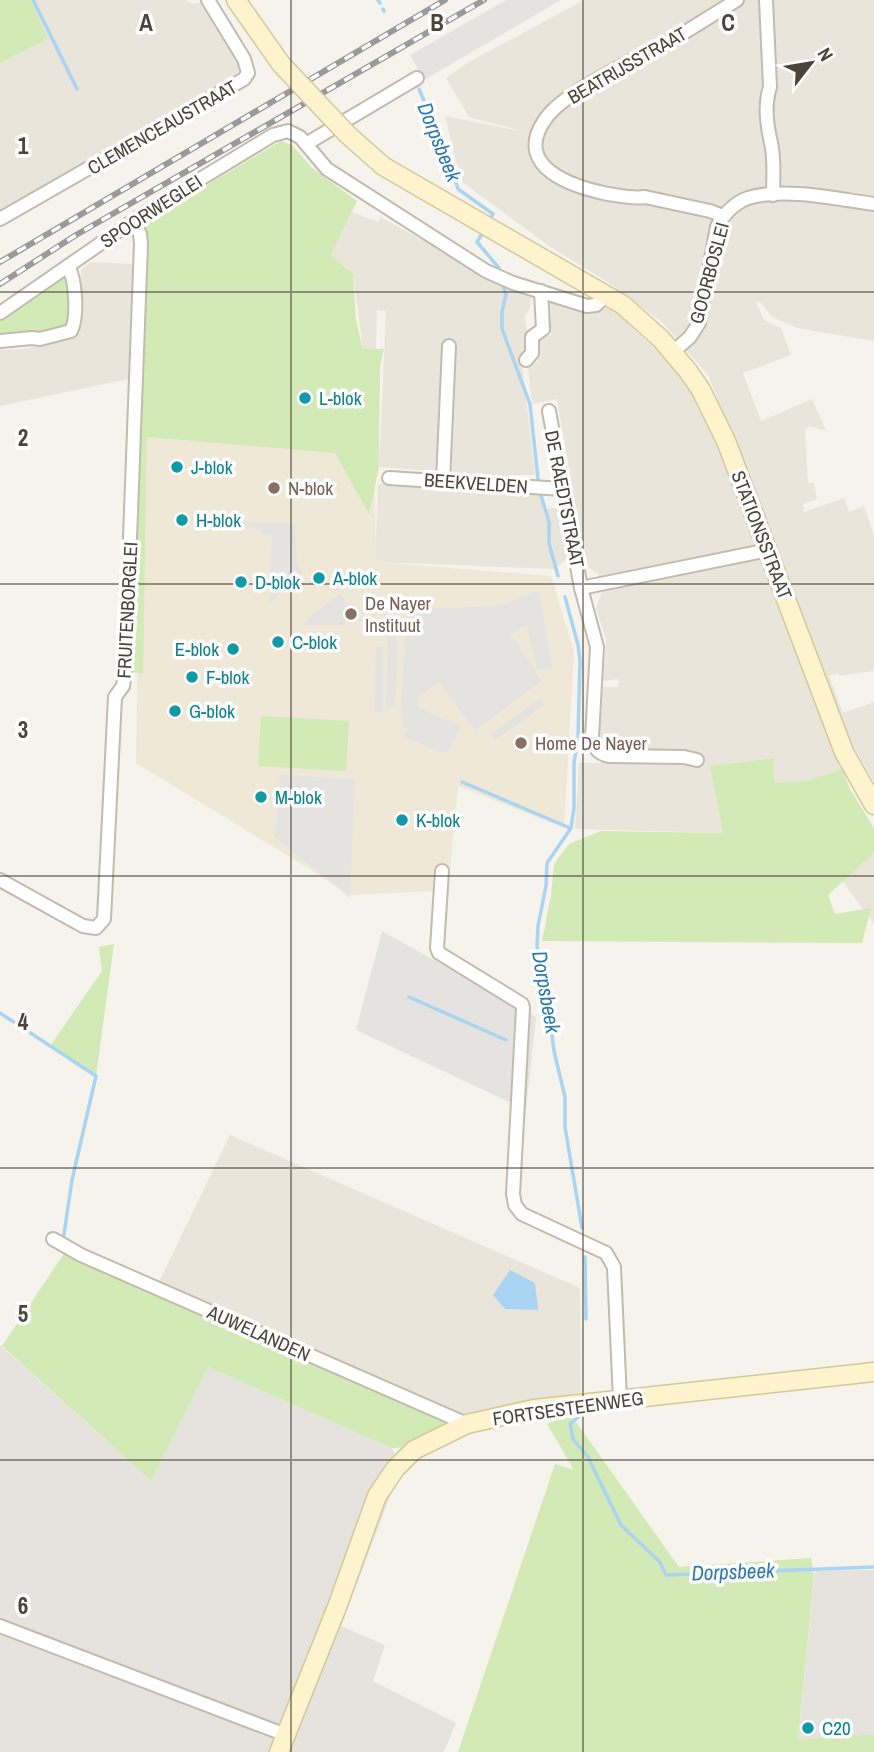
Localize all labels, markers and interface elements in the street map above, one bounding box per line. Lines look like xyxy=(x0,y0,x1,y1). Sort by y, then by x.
text: A xyxy=(139,7,153,38)
text: B xyxy=(430,7,444,38)
text: C xyxy=(721,7,735,38)
street label: BEATRIJSSTRAAT xyxy=(563,20,692,110)
north arrow xyxy=(776,28,846,98)
text: N xyxy=(812,43,840,66)
street label: CLEMENCEAUSTRAAT xyxy=(83,73,242,180)
water label: Dorpsbeek xyxy=(410,98,469,187)
text: 1 xyxy=(18,130,29,161)
street label: SPOORWEGLEI xyxy=(95,168,207,254)
street label: GOORBOSLEI xyxy=(683,219,735,327)
place label: L-blok xyxy=(319,385,362,411)
marker: L-blok xyxy=(297,390,313,406)
text: 2 xyxy=(18,422,28,453)
street label: DE RAEDTSTRAAT xyxy=(539,428,591,570)
place label: J-blok xyxy=(191,454,233,480)
marker: J-blok xyxy=(169,459,185,475)
street label: BEEKVELDEN xyxy=(423,466,529,500)
street label: STATIONSSTRAAT xyxy=(726,467,799,604)
place label: N-blok xyxy=(288,475,333,501)
marker: N-blok xyxy=(266,480,282,496)
place label: H-blok xyxy=(196,507,241,533)
marker: H-blok xyxy=(174,512,190,528)
street label: FRUITENBORGLEI xyxy=(110,541,144,679)
place label: A-blok xyxy=(332,565,377,591)
place label: D-blok xyxy=(255,569,300,595)
marker: A-blok xyxy=(311,570,327,586)
marker: D-blok xyxy=(233,574,249,590)
place label: De Nayer Instituut xyxy=(365,590,432,638)
marker: De Nayer Instituut xyxy=(343,606,359,622)
place label: C-blok xyxy=(292,629,337,655)
marker: C-blok xyxy=(270,634,286,650)
place label: E-blok xyxy=(175,636,219,662)
marker: E-blok xyxy=(225,641,241,657)
place label: F-blok xyxy=(206,664,249,690)
marker: F-blok xyxy=(184,669,200,685)
place label: G-blok xyxy=(189,698,235,724)
marker: G-blok xyxy=(167,703,183,719)
text: 3 xyxy=(18,714,28,745)
place label: Home De Nayer xyxy=(535,730,647,756)
marker: Home De Nayer xyxy=(513,735,529,751)
place label: M-blok xyxy=(275,784,322,810)
marker: M-blok xyxy=(253,789,269,805)
place label: K-blok xyxy=(416,807,460,833)
marker: K-blok xyxy=(394,812,410,828)
water label: Dorpsbeek xyxy=(525,948,568,1037)
text: 4 xyxy=(18,1006,29,1037)
text: 5 xyxy=(18,1298,28,1329)
street label: AUWELANDEN xyxy=(203,1298,315,1367)
street label: FORTSESTEENWEG xyxy=(491,1385,645,1431)
water label: Dorpsbeek xyxy=(691,1556,776,1587)
text: 6 xyxy=(18,1590,28,1621)
place label: C20 xyxy=(822,1715,851,1741)
marker: C20 xyxy=(800,1720,816,1736)

